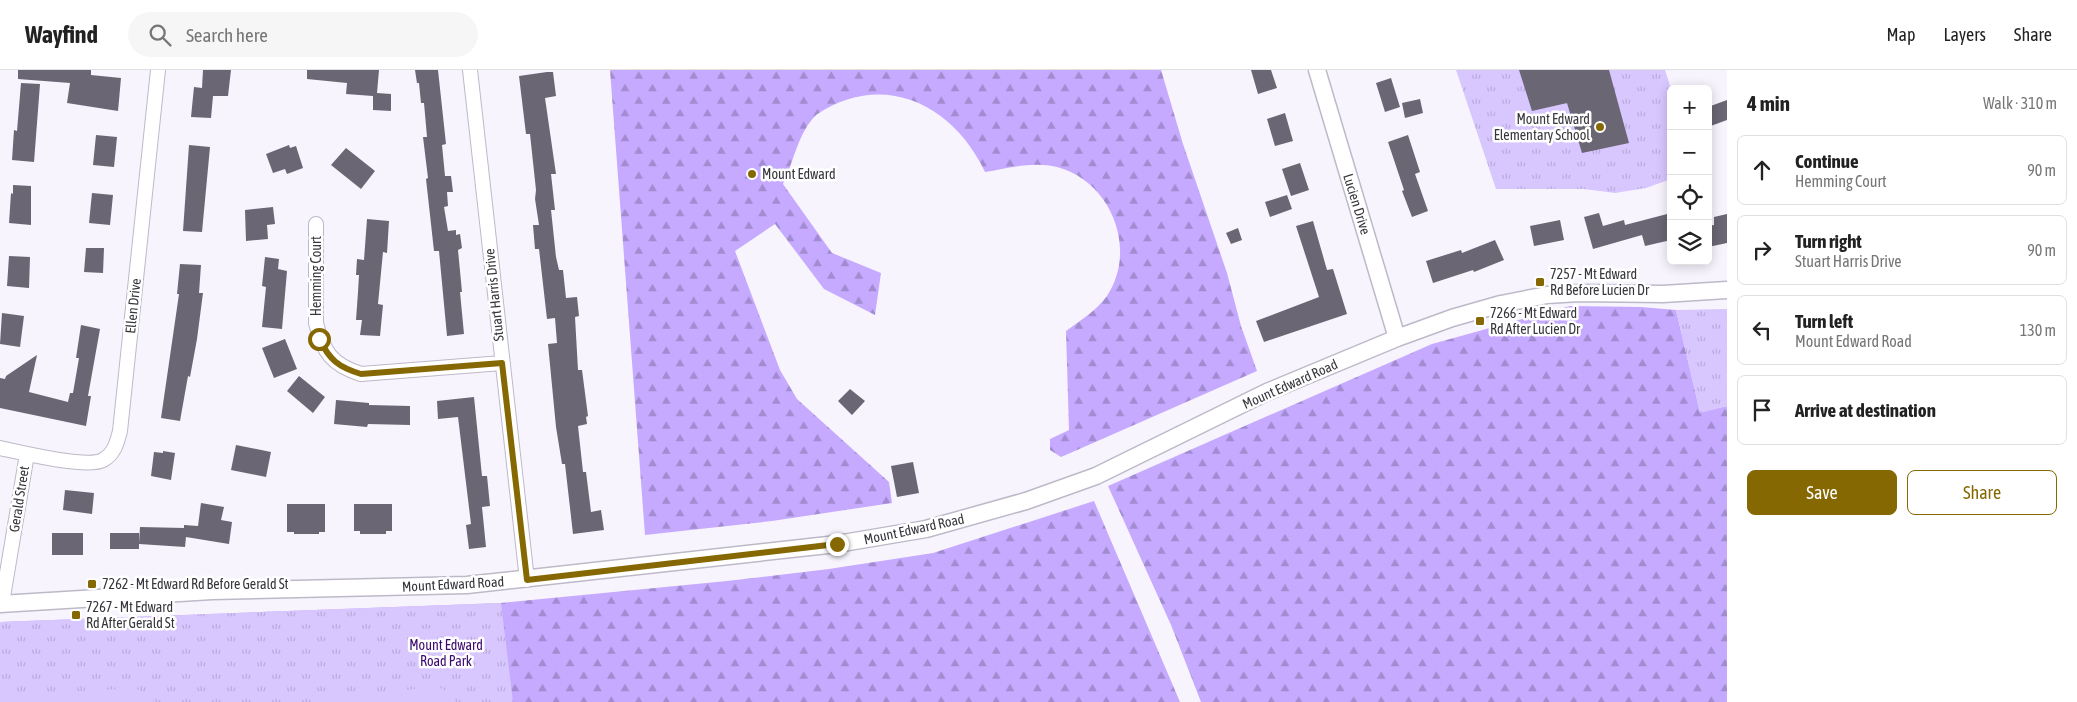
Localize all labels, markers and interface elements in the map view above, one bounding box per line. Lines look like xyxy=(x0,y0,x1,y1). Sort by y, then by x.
search box xyxy=(128,12,478,57)
text: Wayfind xyxy=(25,21,98,48)
icon: search xyxy=(146,21,174,49)
text: Search here xyxy=(186,24,268,46)
text: Map xyxy=(1886,24,1915,45)
text: Layers xyxy=(1943,24,1986,45)
text: Share xyxy=(2014,24,2052,45)
map controls xyxy=(1667,85,1712,265)
button: + xyxy=(1667,85,1712,130)
text: 4 min xyxy=(1747,91,1790,115)
text: Walk · 310 m xyxy=(1983,94,2057,112)
place label: Mount Edward Elementary School xyxy=(1494,111,1590,143)
marker: Mount Edward Elementary School xyxy=(1594,121,1606,133)
button: − xyxy=(1667,130,1712,175)
text: Continue xyxy=(1795,150,1859,172)
icon: ahead xyxy=(1748,156,1776,184)
text: 90 m xyxy=(2027,161,2056,179)
place label: Mount Edward xyxy=(762,166,836,182)
marker: Mount Edward xyxy=(746,168,758,180)
street label: Lucien Drive xyxy=(1340,172,1374,236)
text: Hemming Court xyxy=(1795,172,1887,190)
button: locate xyxy=(1667,175,1712,220)
button: layers xyxy=(1667,220,1712,265)
text: Turn right xyxy=(1795,230,1862,252)
street label: Hemming Court xyxy=(308,236,324,316)
icon: right xyxy=(1748,236,1776,264)
text: 90 m xyxy=(2027,241,2056,259)
street label: Stuart Harris Drive xyxy=(481,248,507,342)
text: Stuart Harris Drive xyxy=(1795,252,1902,270)
place label: 7257 - Mt Edward Rd Before Lucien Dr xyxy=(1550,266,1650,298)
marker: 7257 - Mt Edward Rd Before Lucien Dr xyxy=(1534,276,1546,288)
street label: Ellen Drive xyxy=(122,278,144,334)
place label: 7266 - Mt Edward Rd After Lucien Dr xyxy=(1490,305,1581,337)
text: Turn left xyxy=(1795,310,1853,332)
marker: 7266 - Mt Edward Rd After Lucien Dr xyxy=(1474,315,1486,327)
icon: left xyxy=(1748,316,1776,344)
text: 130 m xyxy=(2020,321,2056,339)
route start xyxy=(308,328,331,351)
text: Mount Edward Road xyxy=(1795,332,1912,350)
street label: Mount Edward Road xyxy=(1240,356,1340,412)
icon: arrive xyxy=(1748,396,1776,424)
text: Arrive at destination xyxy=(1795,399,1936,421)
street label: Gerald Street xyxy=(6,465,32,533)
button: Save xyxy=(1747,470,1897,515)
button: Share xyxy=(1907,470,2057,515)
street label: Mount Edward Road xyxy=(862,511,966,547)
route end xyxy=(826,533,849,556)
street label: Mount Edward Road xyxy=(402,573,504,595)
place label: 7262 - Mt Edward Rd Before Gerald St xyxy=(102,576,289,592)
marker: 7262 - Mt Edward Rd Before Gerald St xyxy=(86,578,98,590)
place label: 7267 - Mt Edward Rd After Gerald St xyxy=(86,599,175,631)
marker: 7267 - Mt Edward Rd After Gerald St xyxy=(70,609,82,621)
park label: Mount Edward Road Park xyxy=(409,637,483,669)

